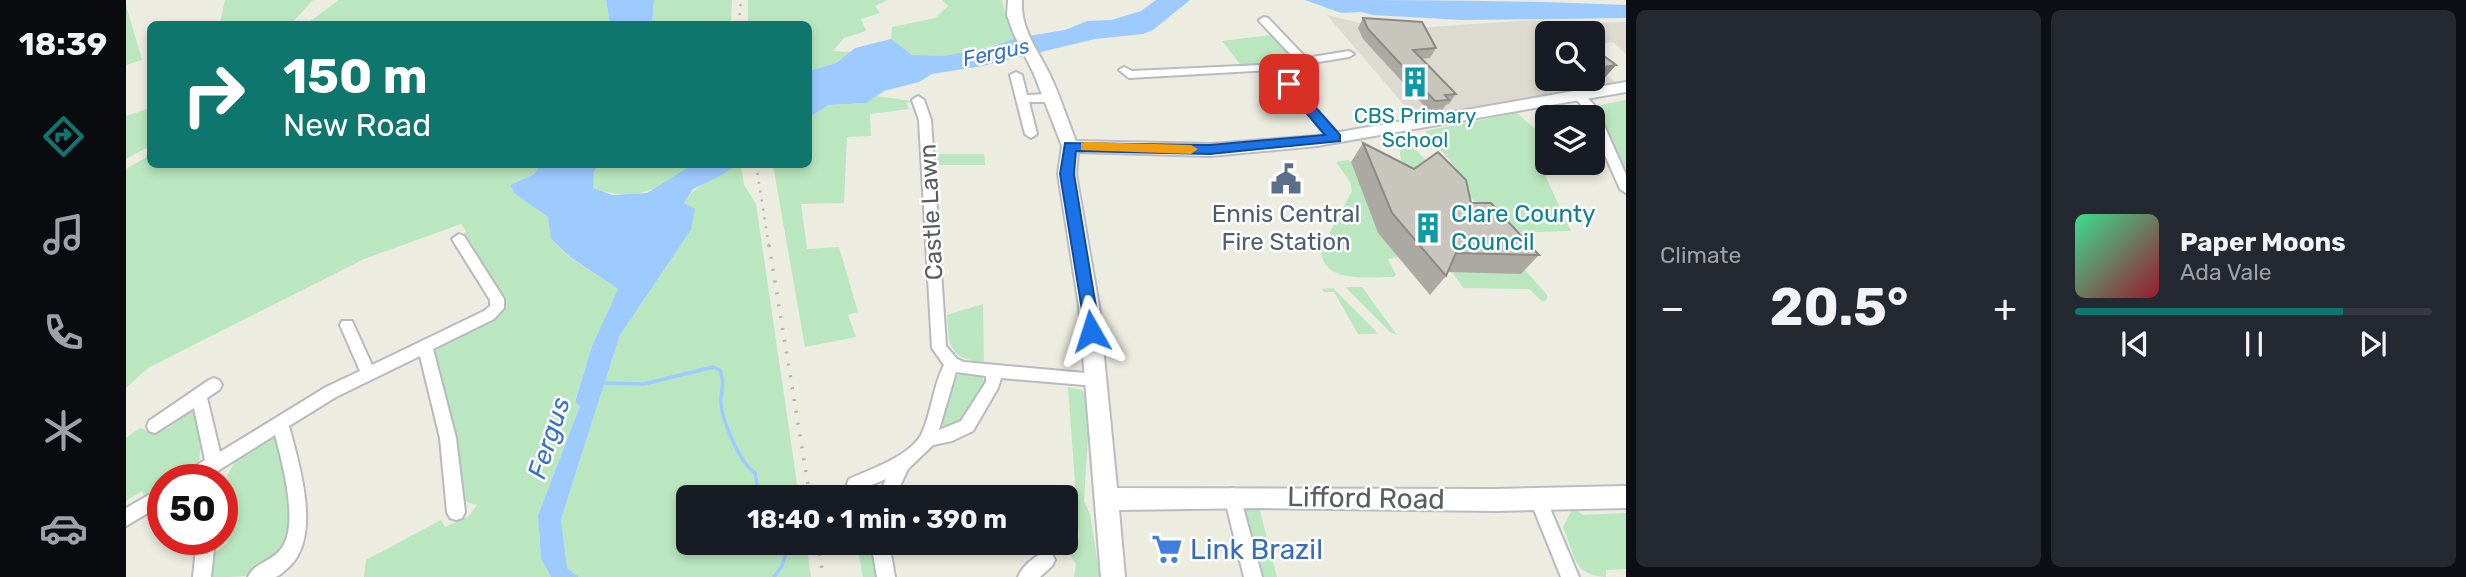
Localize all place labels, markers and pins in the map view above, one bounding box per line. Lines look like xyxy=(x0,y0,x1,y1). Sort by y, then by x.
pin xyxy=(1259,54,1319,114)
building icon: CBS Primary School xyxy=(1398,65,1432,99)
place label: CBS Primary School xyxy=(1354,103,1477,152)
public building icon: Ennis Central Fire Station xyxy=(1269,162,1303,196)
place label: Ennis Central Fire Station xyxy=(1212,200,1360,256)
place label: Clare County Council xyxy=(1451,200,1595,256)
building icon: Clare County Council xyxy=(1411,211,1445,245)
supermarket icon: Link Brazil xyxy=(1150,532,1184,566)
place label: Link Brazil xyxy=(1190,533,1323,566)

